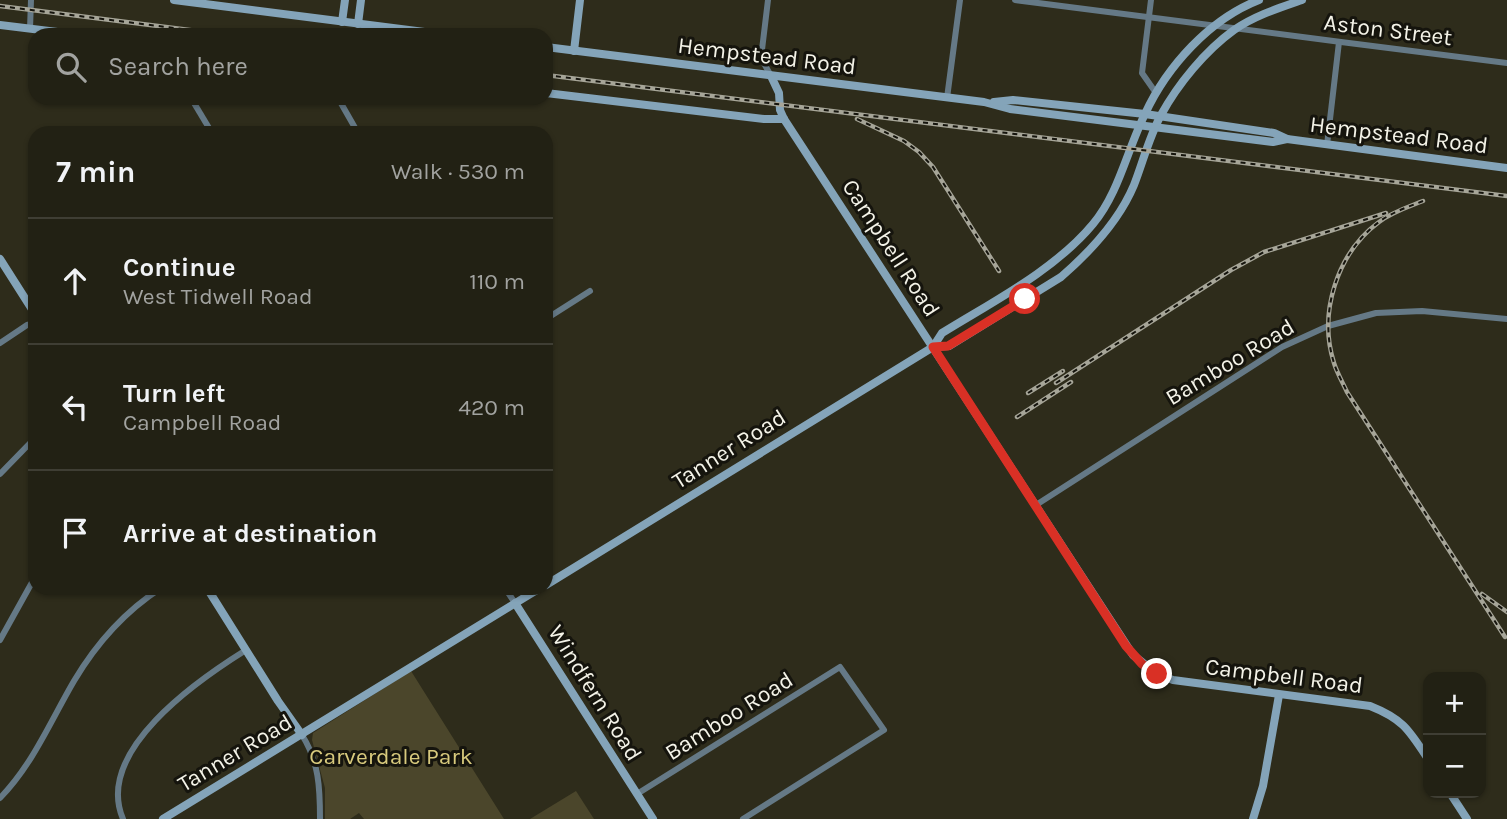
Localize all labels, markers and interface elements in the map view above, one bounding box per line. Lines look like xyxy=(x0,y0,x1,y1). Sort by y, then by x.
street label: Aston Street xyxy=(1322,9,1454,51)
search box xyxy=(28,28,553,105)
street label: Hempstead Road xyxy=(676,32,858,80)
icon: search xyxy=(52,48,90,86)
text: Search here xyxy=(108,51,248,82)
street label: Hempstead Road xyxy=(1308,111,1490,159)
text: 7 min xyxy=(56,154,136,190)
text: Walk · 530 m xyxy=(391,158,525,185)
street label: Campbell Road xyxy=(837,174,945,322)
text: Continue xyxy=(123,252,235,283)
icon: ahead xyxy=(56,262,94,300)
text: 110 m xyxy=(469,268,525,295)
text: West Tidwell Road xyxy=(123,283,313,310)
route start xyxy=(1009,283,1040,314)
street label: Bamboo Road xyxy=(1161,313,1299,411)
text: Turn left xyxy=(123,378,225,409)
icon: left xyxy=(56,388,94,426)
text: 420 m xyxy=(458,394,525,421)
street label: Tanner Road xyxy=(667,404,791,494)
text: Campbell Road xyxy=(123,409,281,436)
icon: arrive xyxy=(56,514,94,552)
text: Arrive at destination xyxy=(123,518,377,549)
street label: Windfern Road xyxy=(542,620,648,766)
street label: Campbell Road xyxy=(1204,653,1364,699)
route end xyxy=(1141,658,1172,689)
street label: Bamboo Road xyxy=(660,666,798,766)
map controls xyxy=(1423,672,1486,798)
button: + xyxy=(1423,672,1486,735)
street label: Tanner Road xyxy=(173,708,297,798)
button: − xyxy=(1423,735,1486,798)
park label: Carverdale Park xyxy=(309,743,473,770)

